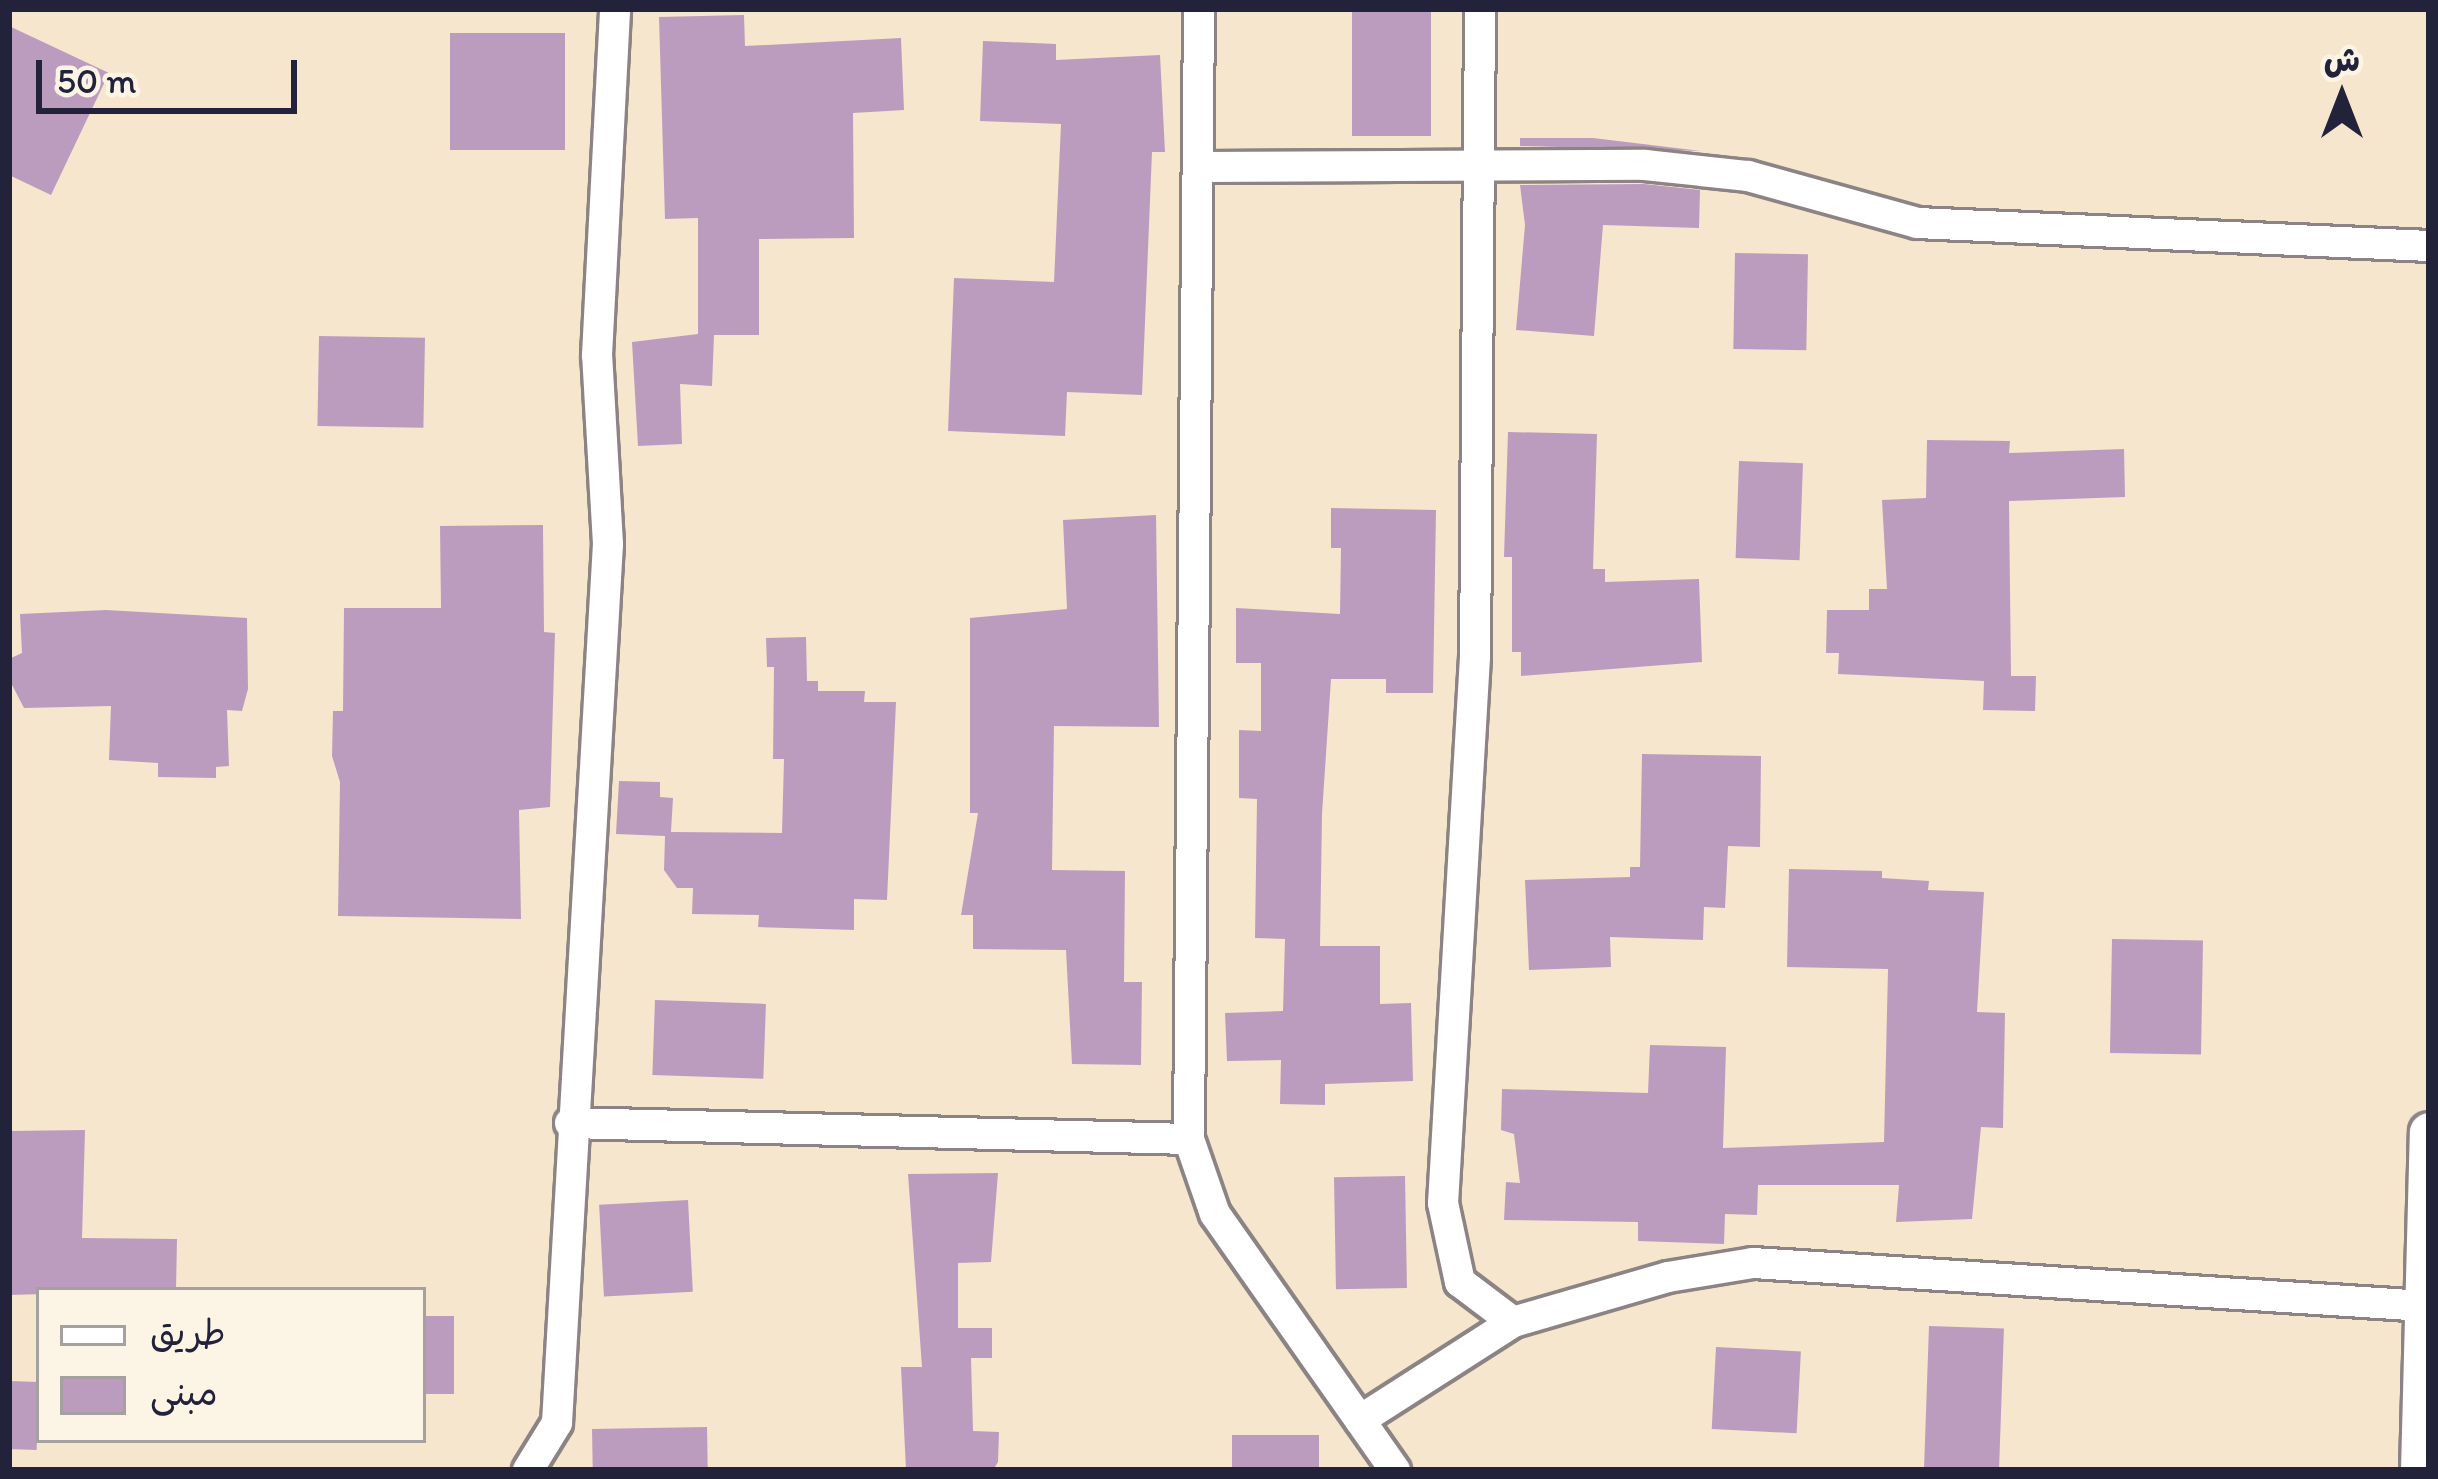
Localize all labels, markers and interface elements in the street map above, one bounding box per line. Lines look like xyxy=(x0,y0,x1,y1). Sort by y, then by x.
scale bar xyxy=(42,36,303,110)
north arrow xyxy=(2282,36,2402,156)
text: ش xyxy=(2324,40,2360,79)
text: 50 m xyxy=(57,59,136,102)
legend xyxy=(36,1287,426,1443)
text: طريق xyxy=(150,1311,226,1354)
text: مبنى xyxy=(150,1371,218,1414)

